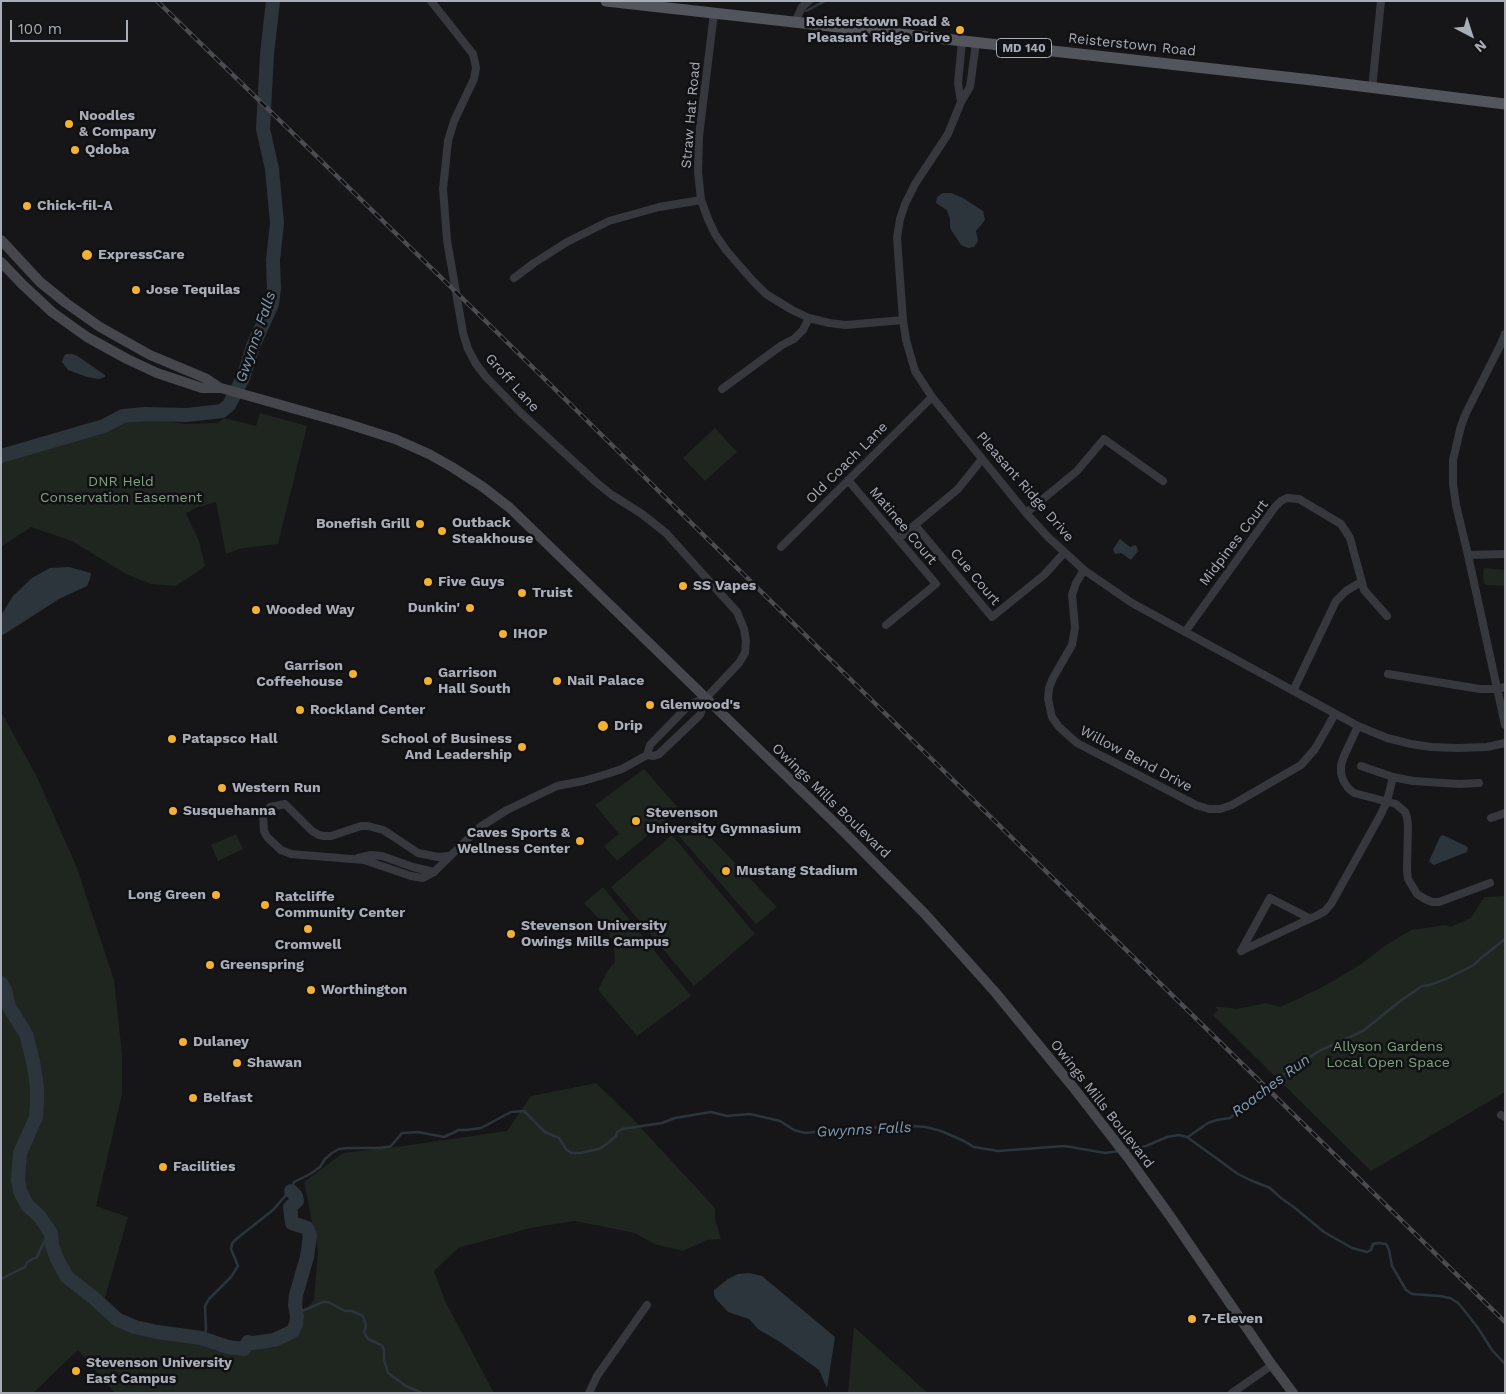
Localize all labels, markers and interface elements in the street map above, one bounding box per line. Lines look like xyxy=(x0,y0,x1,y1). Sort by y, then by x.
scale bar xyxy=(12,10,130,42)
north arrow xyxy=(1446,10,1496,60)
place label: Reisterstown Road & Pleasant Ridge Drive xyxy=(806,14,950,46)
text: 100 m xyxy=(18,20,62,38)
marker: Reisterstown Road & Pleasant Ridge Drive xyxy=(954,24,966,36)
street label: Reisterstown Road xyxy=(1067,30,1197,60)
text: N xyxy=(1472,37,1490,56)
road number: MD 140 xyxy=(996,38,1052,58)
street label: Straw Hat Road xyxy=(678,61,704,169)
place label: Noodles & Company xyxy=(79,108,156,140)
marker: Noodles & Company xyxy=(63,118,75,130)
place label: Qdoba xyxy=(85,142,129,158)
marker: Qdoba xyxy=(69,144,81,156)
place label: Chick-fil-A xyxy=(37,198,113,214)
marker: Chick-fil-A xyxy=(21,200,33,212)
place label: ExpressCare xyxy=(98,247,184,263)
marker: ExpressCare xyxy=(80,248,94,262)
place label: Jose Tequilas xyxy=(146,282,240,298)
marker: Jose Tequilas xyxy=(130,284,142,296)
water label: Gwynns Falls xyxy=(232,289,280,385)
street label: Groff Lane xyxy=(481,350,543,416)
street label: Old Coach Lane xyxy=(803,419,891,507)
street label: Pleasant Ridge Drive xyxy=(973,429,1077,545)
park label: DNR Held Conservation Easement xyxy=(40,474,202,507)
street label: Matinee Court xyxy=(866,484,940,568)
street label: Midpines Court xyxy=(1196,497,1272,589)
place label: Outback Steakhouse xyxy=(452,515,533,548)
place label: Bonefish Grill xyxy=(316,516,410,532)
marker: Bonefish Grill xyxy=(414,518,426,530)
marker: Outback Steakhouse xyxy=(436,525,448,537)
street label: Cue Court xyxy=(946,545,1004,609)
place label: Five Guys xyxy=(438,574,504,590)
marker: Five Guys xyxy=(422,576,434,588)
place label: SS Vapes xyxy=(693,578,756,594)
marker: SS Vapes xyxy=(677,580,689,592)
place label: Truist xyxy=(532,585,573,601)
marker: Truist xyxy=(516,587,528,599)
place label: Dunkin' xyxy=(408,600,460,616)
place label: Wooded Way xyxy=(266,602,355,618)
marker: Dunkin' xyxy=(464,602,476,614)
marker: Wooded Way xyxy=(250,604,262,616)
place label: IHOP xyxy=(513,626,548,642)
marker: IHOP xyxy=(497,628,509,640)
place label: Garrison Coffeehouse xyxy=(256,658,343,690)
place label: Garrison Hall South xyxy=(438,665,511,698)
marker: Garrison Coffeehouse xyxy=(347,668,359,680)
place label: Nail Palace xyxy=(567,673,644,689)
marker: Garrison Hall South xyxy=(422,675,434,687)
marker: Nail Palace xyxy=(551,675,563,687)
place label: Glenwood's xyxy=(660,697,740,713)
marker: Glenwood's xyxy=(644,699,656,711)
place label: Rockland Center xyxy=(310,702,425,718)
marker: Rockland Center xyxy=(294,704,306,716)
place label: Drip xyxy=(614,718,643,734)
marker: Drip xyxy=(596,719,610,733)
street label: Willow Bend Drive xyxy=(1077,722,1195,796)
place label: Patapsco Hall xyxy=(182,731,278,747)
place label: School of Business And Leadership xyxy=(381,731,512,764)
marker: Patapsco Hall xyxy=(166,733,178,745)
street label: Owings Mills Boulevard xyxy=(768,740,894,862)
marker: School of Business And Leadership xyxy=(516,741,528,753)
place label: Western Run xyxy=(232,780,321,796)
marker: Western Run xyxy=(216,782,228,794)
place label: Susquehanna xyxy=(183,803,276,819)
marker: Susquehanna xyxy=(167,805,179,817)
place label: Stevenson University Gymnasium xyxy=(646,805,801,838)
marker: Stevenson University Gymnasium xyxy=(630,815,642,827)
place label: Caves Sports & Wellness Center xyxy=(457,825,570,858)
marker: Caves Sports & Wellness Center xyxy=(574,835,586,847)
place label: Mustang Stadium xyxy=(736,863,858,879)
marker: Mustang Stadium xyxy=(720,865,732,877)
place label: Long Green xyxy=(128,887,206,903)
marker: Long Green xyxy=(210,889,222,901)
place label: Ratcliffe Community Center xyxy=(275,889,405,922)
marker: Ratcliffe Community Center xyxy=(259,899,271,911)
place label: Stevenson University Owings Mills Campus xyxy=(521,918,669,950)
marker: Cromwell xyxy=(302,923,314,935)
marker: Stevenson University Owings Mills Campus xyxy=(505,928,517,940)
place label: Cromwell xyxy=(275,937,341,953)
place label: Greenspring xyxy=(220,957,304,973)
marker: Greenspring xyxy=(204,959,216,971)
place label: Worthington xyxy=(321,982,407,998)
marker: Worthington xyxy=(305,984,317,996)
place label: Dulaney xyxy=(193,1034,249,1050)
marker: Dulaney xyxy=(177,1036,189,1048)
street label: Owings Mills Boulevard xyxy=(1047,1037,1157,1171)
park label: Allyson Gardens Local Open Space xyxy=(1326,1039,1450,1072)
water label: Roaches Run xyxy=(1228,1051,1314,1121)
place label: Shawan xyxy=(247,1055,302,1071)
marker: Shawan xyxy=(231,1057,243,1069)
place label: Belfast xyxy=(203,1090,253,1106)
marker: Belfast xyxy=(187,1092,199,1104)
water label: Gwynns Falls xyxy=(816,1119,912,1141)
place label: Facilities xyxy=(173,1159,235,1175)
marker: Facilities xyxy=(157,1161,169,1173)
place label: 7-Eleven xyxy=(1202,1311,1263,1327)
marker: 7-Eleven xyxy=(1186,1313,1198,1325)
place label: Stevenson University East Campus xyxy=(86,1355,232,1388)
marker: Stevenson University East Campus xyxy=(70,1365,82,1377)

